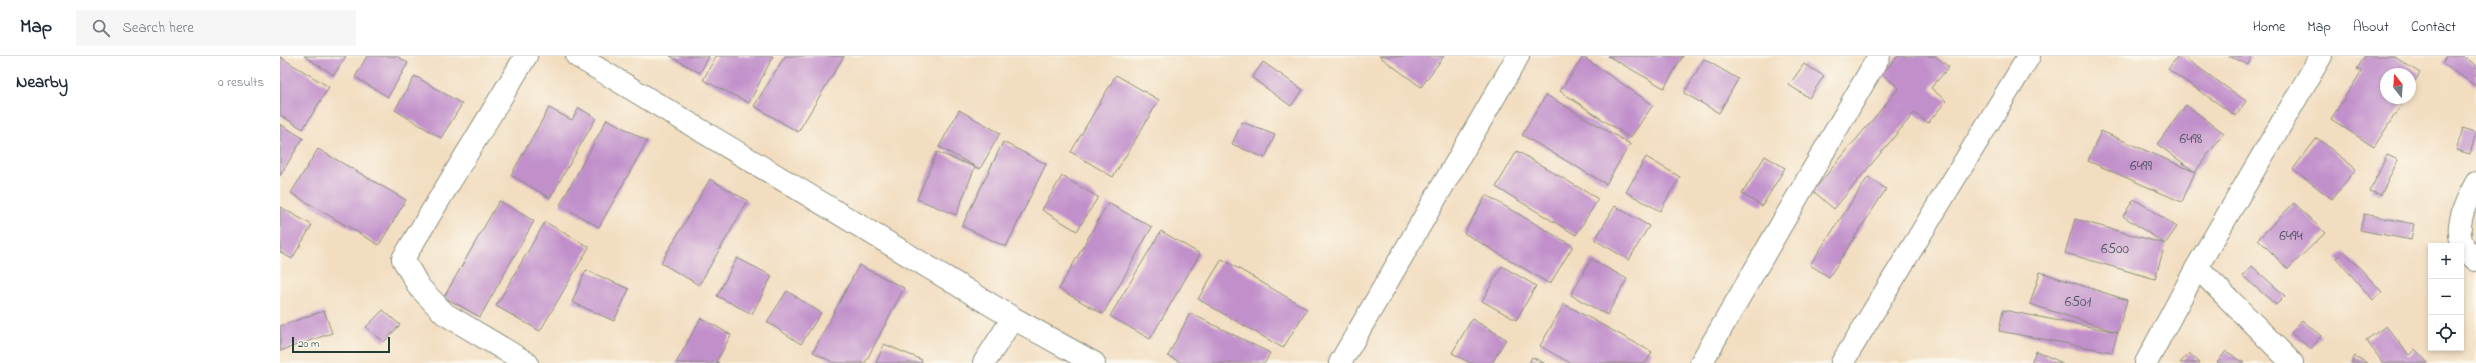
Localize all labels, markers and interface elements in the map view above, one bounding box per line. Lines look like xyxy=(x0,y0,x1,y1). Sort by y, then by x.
search box xyxy=(76,10,356,46)
text: Map xyxy=(20,14,52,41)
icon: search xyxy=(90,17,112,39)
text: Search here xyxy=(122,17,194,39)
text: Home xyxy=(2253,17,2285,38)
text: Map xyxy=(2307,17,2331,38)
text: About xyxy=(2353,17,2389,38)
text: Contact xyxy=(2411,17,2456,38)
north arrow xyxy=(2380,68,2416,104)
text: Nearby xyxy=(16,70,68,95)
text: 0 results xyxy=(218,73,264,92)
house number: 6498 xyxy=(2180,128,2203,150)
house number: 6499 xyxy=(2130,155,2152,177)
house number: 6494 xyxy=(2279,225,2303,247)
house number: 6500 xyxy=(2101,238,2130,260)
map controls xyxy=(2428,243,2464,351)
button: + xyxy=(2428,243,2464,279)
button: − xyxy=(2428,279,2464,315)
house number: 6501 xyxy=(2065,291,2091,313)
button: locate xyxy=(2428,315,2464,351)
scale bar xyxy=(292,335,390,354)
text: 20 m xyxy=(298,336,320,352)

